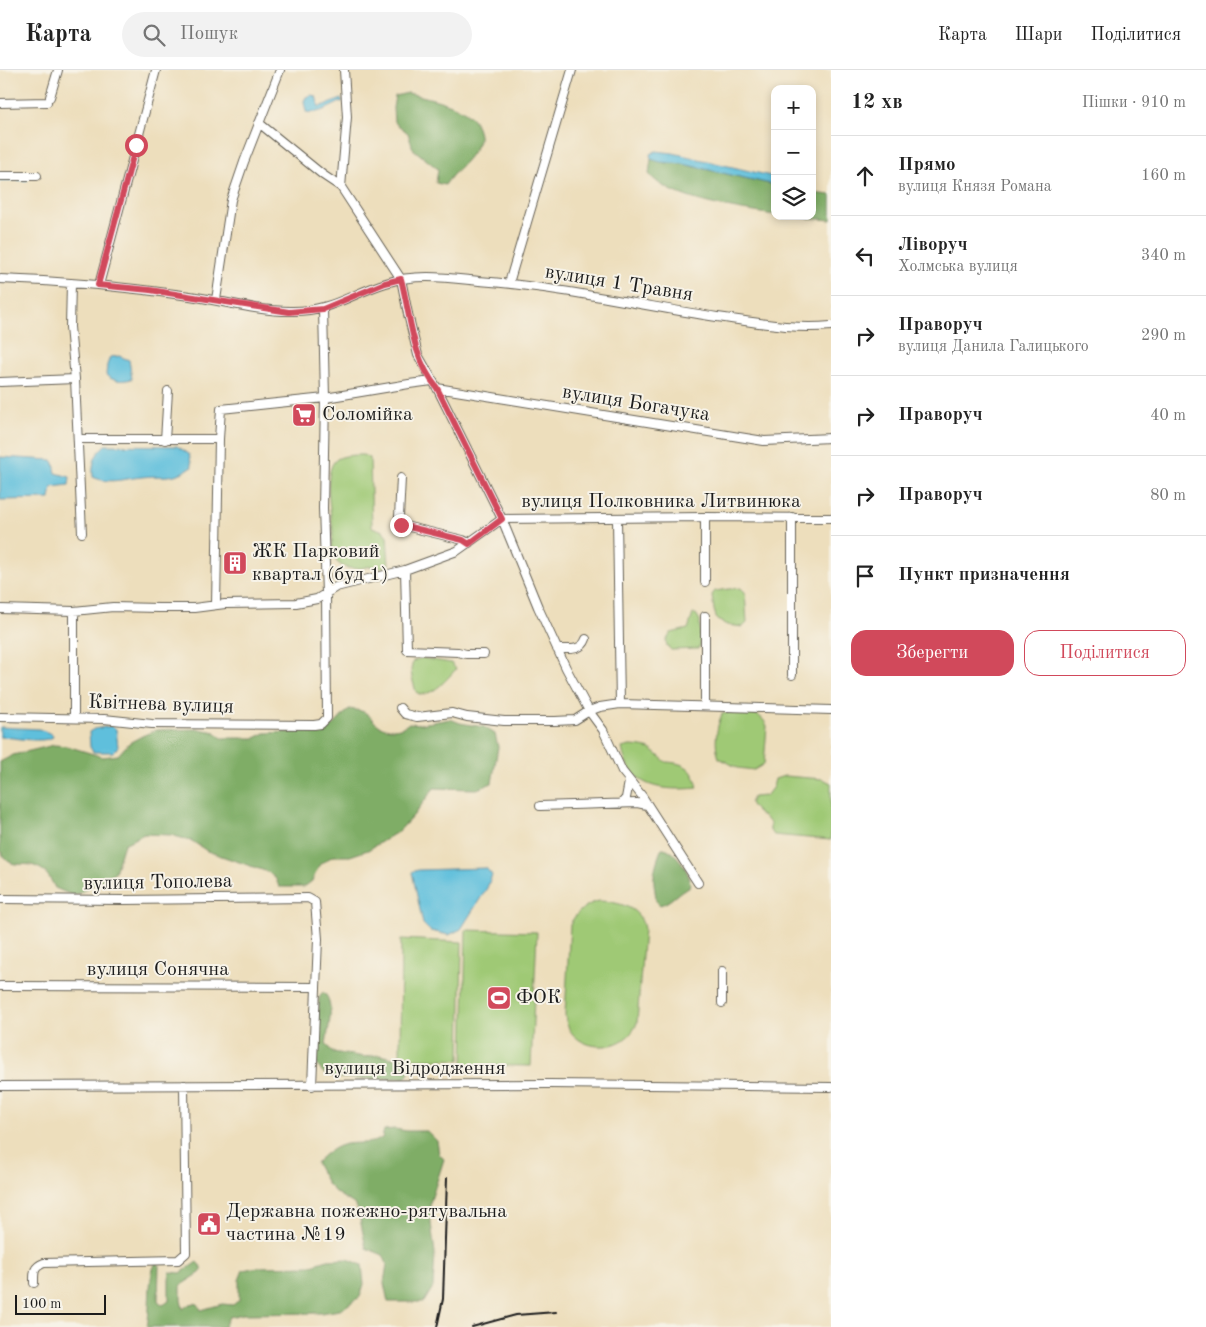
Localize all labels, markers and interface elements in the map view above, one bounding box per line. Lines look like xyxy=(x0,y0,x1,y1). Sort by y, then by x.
search box xyxy=(122,12,472,57)
icon: search xyxy=(140,21,168,49)
text: Карта xyxy=(25,23,92,47)
text: Пошук xyxy=(180,25,238,44)
text: Карта xyxy=(938,26,987,44)
text: Шари xyxy=(1015,26,1063,44)
text: Поділитися xyxy=(1091,26,1181,44)
map controls xyxy=(771,85,816,220)
button: + xyxy=(771,85,816,130)
text: 12 хв xyxy=(851,92,903,113)
text: Пішки · 910 m xyxy=(1082,95,1186,111)
button: − xyxy=(771,130,816,175)
route start xyxy=(125,134,148,157)
text: Прямо xyxy=(898,156,956,175)
icon: ahead xyxy=(851,162,879,190)
text: 160 m xyxy=(1141,168,1186,184)
button: layers xyxy=(771,175,816,220)
text: вулиця Князя Романа xyxy=(898,179,1052,195)
text: Ліворуч xyxy=(898,236,968,255)
icon: left xyxy=(851,242,879,270)
text: 340 m xyxy=(1141,248,1186,264)
text: Холмська вулиця xyxy=(898,259,1018,275)
street label: вулиця 1 Травня xyxy=(544,262,694,306)
text: Праворуч xyxy=(898,316,983,335)
icon: right xyxy=(851,322,879,350)
text: 290 m xyxy=(1141,328,1186,344)
text: вулиця Данила Галицького xyxy=(898,339,1089,355)
street label: вулиця Богачука xyxy=(561,382,711,426)
supermarket icon: Соломійка xyxy=(291,402,317,428)
icon: right xyxy=(851,402,879,430)
place label: Соломійка xyxy=(322,405,413,425)
text: Праворуч xyxy=(898,406,983,425)
text: 40 m xyxy=(1150,408,1186,424)
icon: right xyxy=(851,482,879,510)
text: Праворуч xyxy=(898,486,983,505)
text: 80 m xyxy=(1150,488,1186,504)
street label: вулиця Полковника Литвинюка xyxy=(521,492,801,512)
route end xyxy=(390,514,413,537)
place label: ЖК Парковий квартал (буд 1) xyxy=(252,542,388,585)
building icon: ЖК Парковий квартал (буд 1) xyxy=(222,550,248,576)
icon: arrive xyxy=(851,562,879,590)
text: Пункт призначення xyxy=(898,566,1070,585)
button: Зберегти xyxy=(851,630,1014,676)
button: Поділитися xyxy=(1024,630,1186,676)
street label: Квітнева вулиця xyxy=(88,692,234,718)
street label: вулиця Тополева xyxy=(83,872,233,894)
street label: вулиця Сонячна xyxy=(87,960,229,980)
sports icon: ФОК xyxy=(486,985,512,1011)
place label: ФОК xyxy=(516,988,561,1008)
street label: вулиця Відродження xyxy=(324,1059,506,1079)
place label: Державна пожежно-рятувальна частина №19 xyxy=(226,1202,507,1245)
public building icon: Державна пожежно-рятувальна частина №19 xyxy=(196,1211,222,1237)
scale bar xyxy=(15,1292,106,1315)
text: 100 m xyxy=(22,1297,61,1311)

